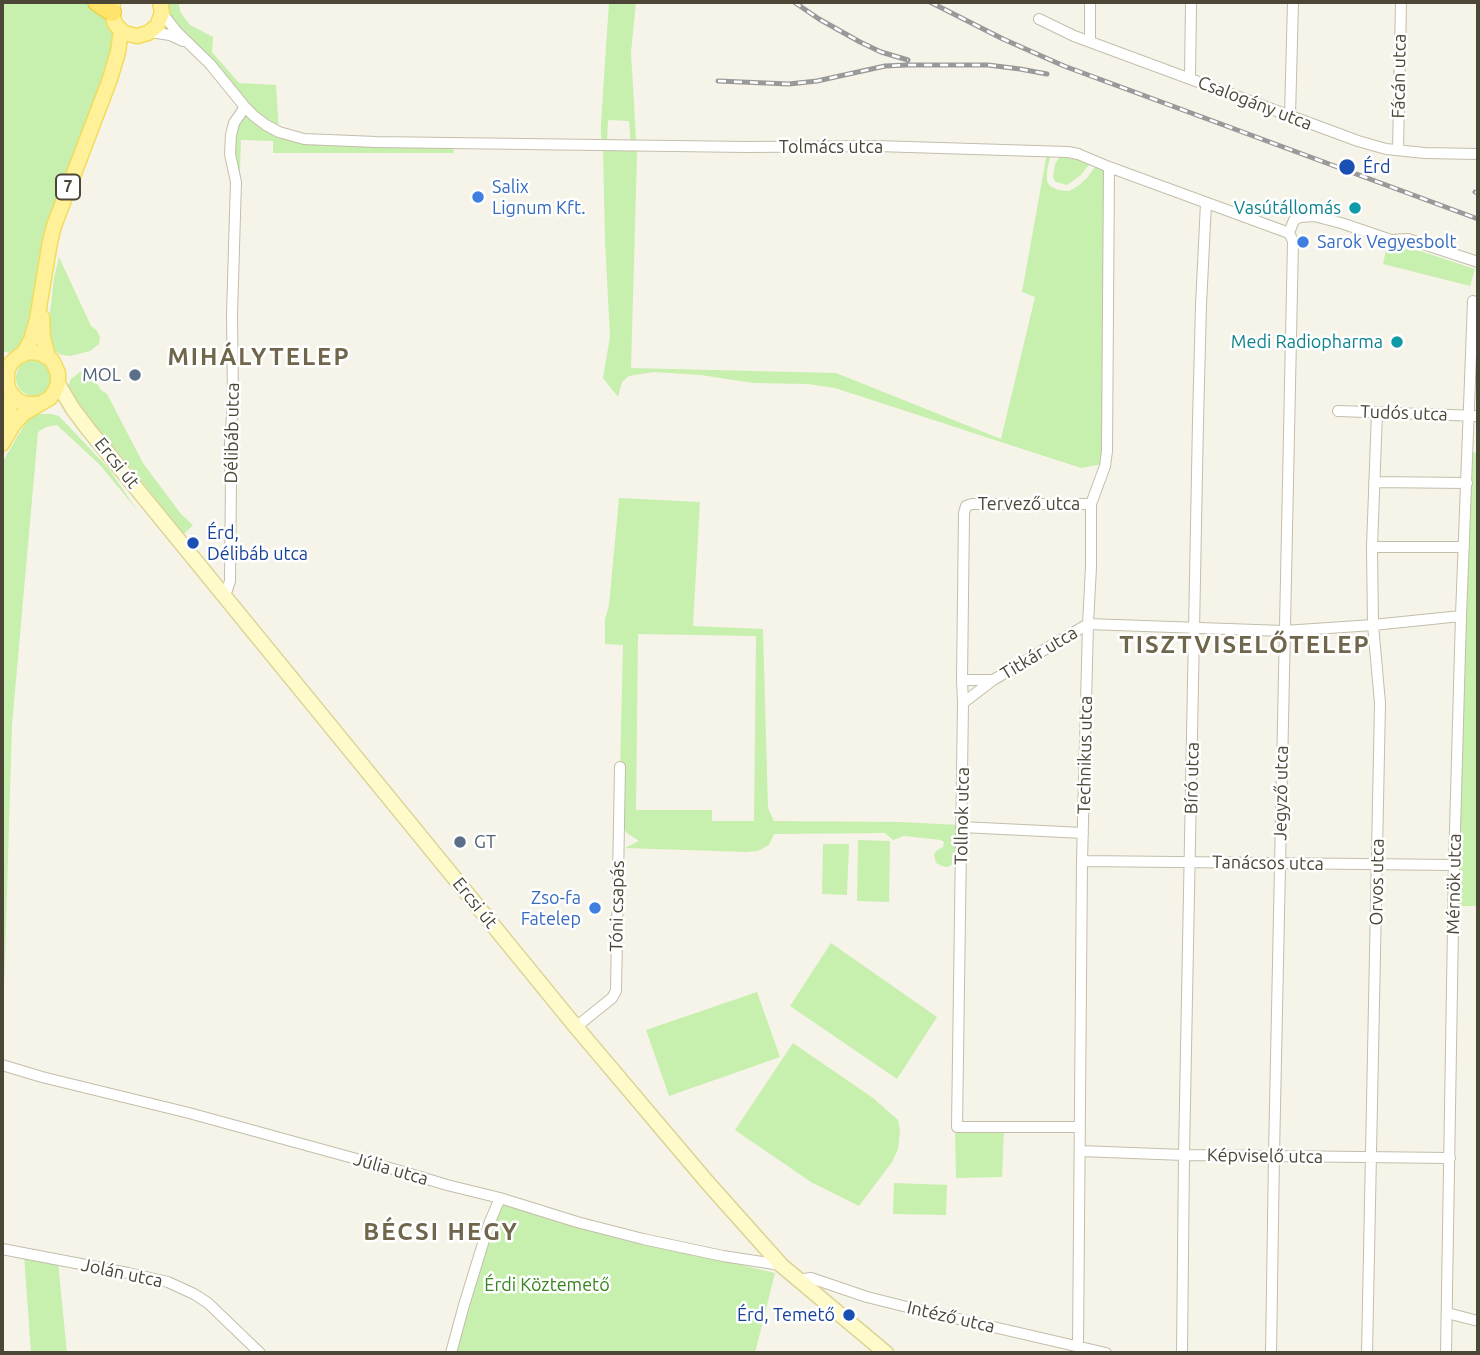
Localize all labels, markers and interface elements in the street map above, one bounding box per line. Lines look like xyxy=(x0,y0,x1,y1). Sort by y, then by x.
street label: Fácán utca xyxy=(1387,33,1411,119)
street label: Csalogány utca xyxy=(1195,71,1315,135)
street label: Tolmács utca xyxy=(779,136,883,158)
place label: Érd xyxy=(1363,156,1390,178)
marker: Érd xyxy=(1337,157,1357,177)
road number: 7 xyxy=(56,174,80,200)
place label: Salix Lignum Kft. xyxy=(492,176,586,218)
marker: Salix Lignum Kft. xyxy=(470,189,486,205)
place label: Vasútállomás xyxy=(1234,197,1341,219)
marker: Vasútállomás xyxy=(1347,200,1363,216)
place label: Sarok Vegyesbolt xyxy=(1317,231,1457,253)
marker: Sarok Vegyesbolt xyxy=(1295,234,1311,250)
place label: Medi Radiopharma xyxy=(1231,331,1383,353)
marker: Medi Radiopharma xyxy=(1389,334,1405,350)
district label: MIHÁLYTELEP xyxy=(169,343,349,371)
place label: MOL xyxy=(82,364,121,386)
marker: MOL xyxy=(127,367,143,383)
street label: Délibáb utca xyxy=(220,382,244,484)
street label: Tudós utca xyxy=(1360,401,1448,425)
street label: Ercsi út xyxy=(90,433,144,493)
street label: Tervező utca xyxy=(978,493,1080,515)
place label: Érd, Délibáb utca xyxy=(207,522,308,564)
marker: Érd, Délibáb utca xyxy=(185,535,201,551)
street label: Titkár utca xyxy=(997,622,1081,684)
district label: TISZTVISELŐTELEP xyxy=(1121,631,1369,659)
street label: Technikus utca xyxy=(1073,696,1097,814)
street label: Bíró utca xyxy=(1181,742,1203,814)
street label: Jegyző utca xyxy=(1269,745,1293,841)
street label: Tollnok utca xyxy=(950,767,974,865)
place label: GT xyxy=(474,831,496,853)
street label: Mérnök utca xyxy=(1442,833,1466,935)
marker: GT xyxy=(452,834,468,850)
street label: Orvos utca xyxy=(1365,838,1389,926)
street label: Tanácsos utca xyxy=(1212,851,1324,875)
street label: Tóni csapás xyxy=(605,860,629,952)
street label: Ercsi út xyxy=(448,873,502,933)
place label: Zso-fa Fatelep xyxy=(521,887,581,930)
marker: Zso-fa Fatelep xyxy=(587,900,603,916)
street label: Képviselő utca xyxy=(1207,1144,1323,1168)
street label: Júlia utca xyxy=(351,1148,431,1190)
district label: BÉCSI HEGY xyxy=(364,1218,518,1246)
street label: Jolán utca xyxy=(79,1254,165,1292)
park label: Érdi Köztemető xyxy=(484,1274,610,1296)
street label: Intéző utca xyxy=(905,1296,997,1338)
place label: Érd, Temető xyxy=(737,1304,835,1326)
marker: Érd, Temető xyxy=(841,1307,857,1323)

